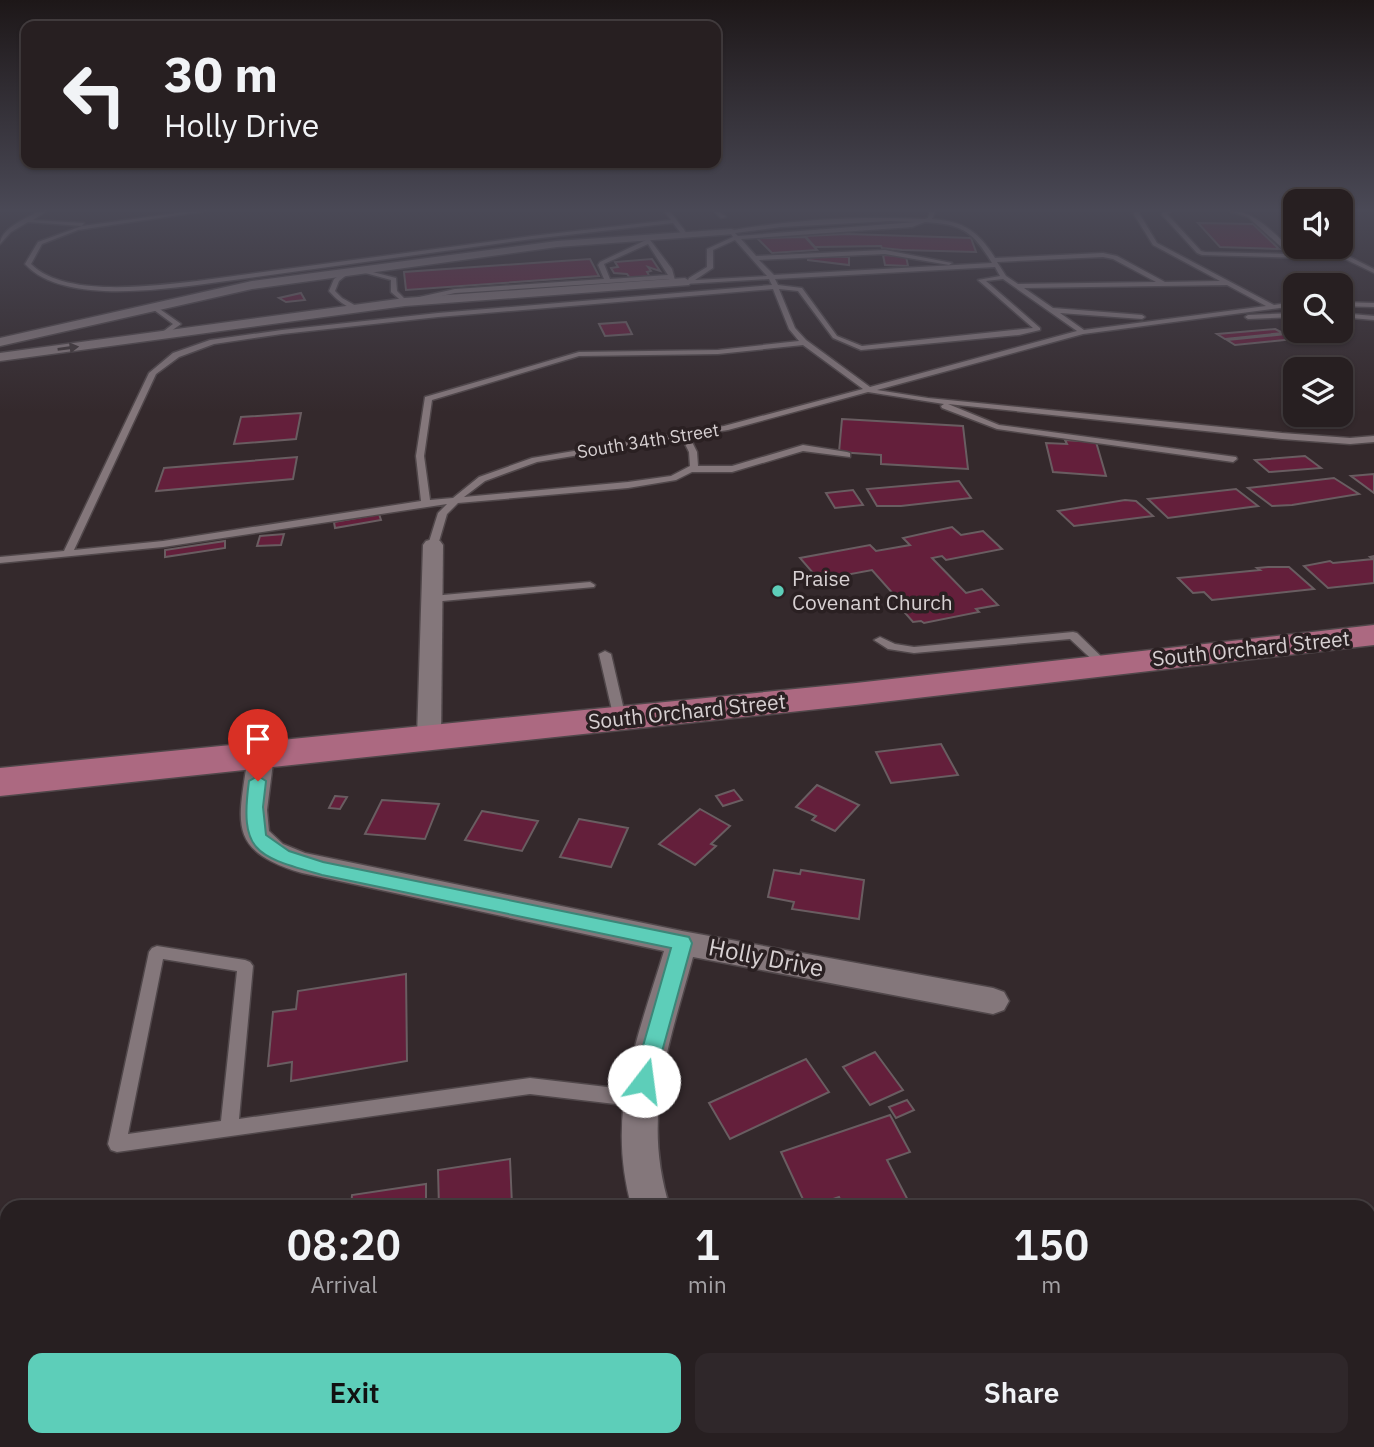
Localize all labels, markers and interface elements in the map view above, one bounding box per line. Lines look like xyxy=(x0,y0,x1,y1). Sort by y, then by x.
text: 30 m xyxy=(164,42,278,105)
icon: left xyxy=(49,49,140,140)
text: Holly Drive xyxy=(164,104,319,146)
map controls xyxy=(1283,189,1353,427)
button: sound xyxy=(1283,189,1353,259)
button: search xyxy=(1283,273,1353,343)
one-way arrow xyxy=(57,342,79,353)
button: layers xyxy=(1283,357,1353,427)
street label: South 34th Street xyxy=(575,418,721,463)
place label: Praise Covenant Church xyxy=(792,564,953,616)
marker: Praise Covenant Church xyxy=(770,583,786,599)
street label: South Orchard Street xyxy=(1151,624,1351,672)
street label: South Orchard Street xyxy=(587,687,787,735)
pin xyxy=(228,709,288,781)
icon: arrive xyxy=(239,720,277,758)
street label: Holly Drive xyxy=(706,930,826,984)
position arrow xyxy=(607,1044,681,1118)
text: 08:20 xyxy=(287,1217,401,1272)
text: 1 xyxy=(695,1217,720,1272)
text: 150 xyxy=(1014,1217,1089,1272)
text: Arrival xyxy=(310,1269,377,1299)
text: min xyxy=(688,1269,727,1299)
text: m xyxy=(1041,1269,1061,1299)
button: Exit xyxy=(28,1353,681,1433)
button: Share xyxy=(695,1353,1348,1433)

